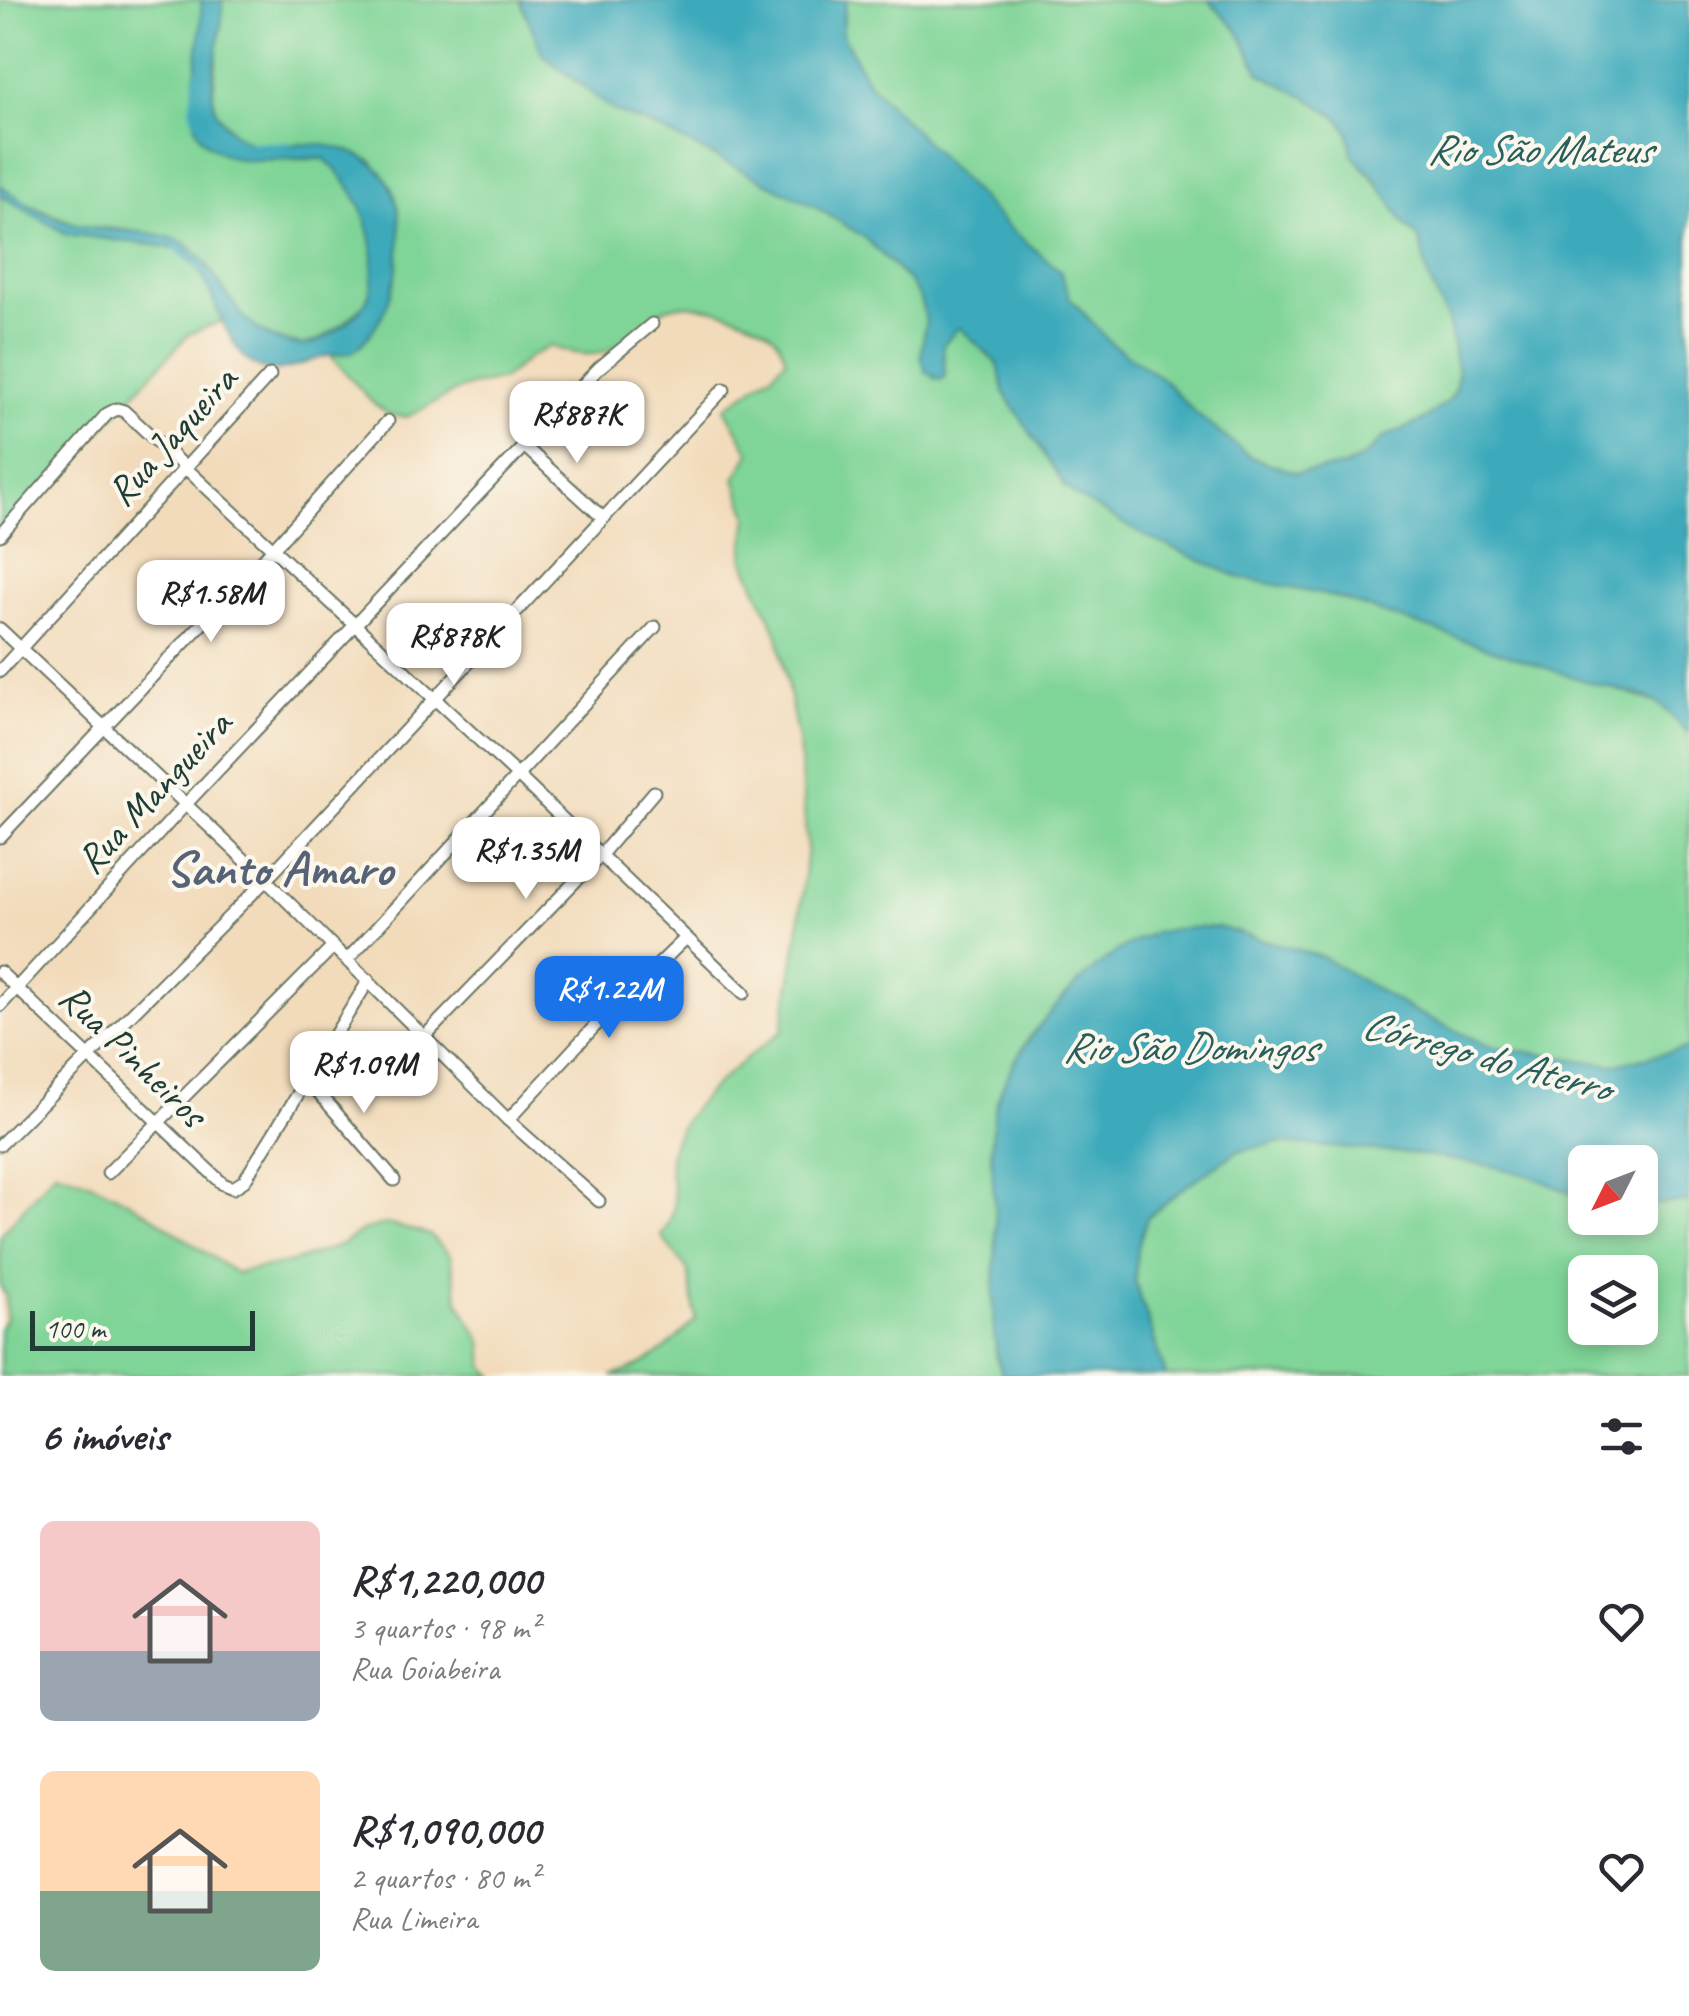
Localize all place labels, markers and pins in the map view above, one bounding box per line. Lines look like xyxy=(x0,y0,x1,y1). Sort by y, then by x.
pin: R$887K xyxy=(496,381,658,466)
pin: R$1.58M xyxy=(119,560,303,645)
pin: R$878K xyxy=(373,603,535,688)
pin: R$1.35M xyxy=(434,817,618,902)
pin: R$1.22M xyxy=(517,956,701,1041)
pin: R$1.09M xyxy=(272,1031,456,1116)

